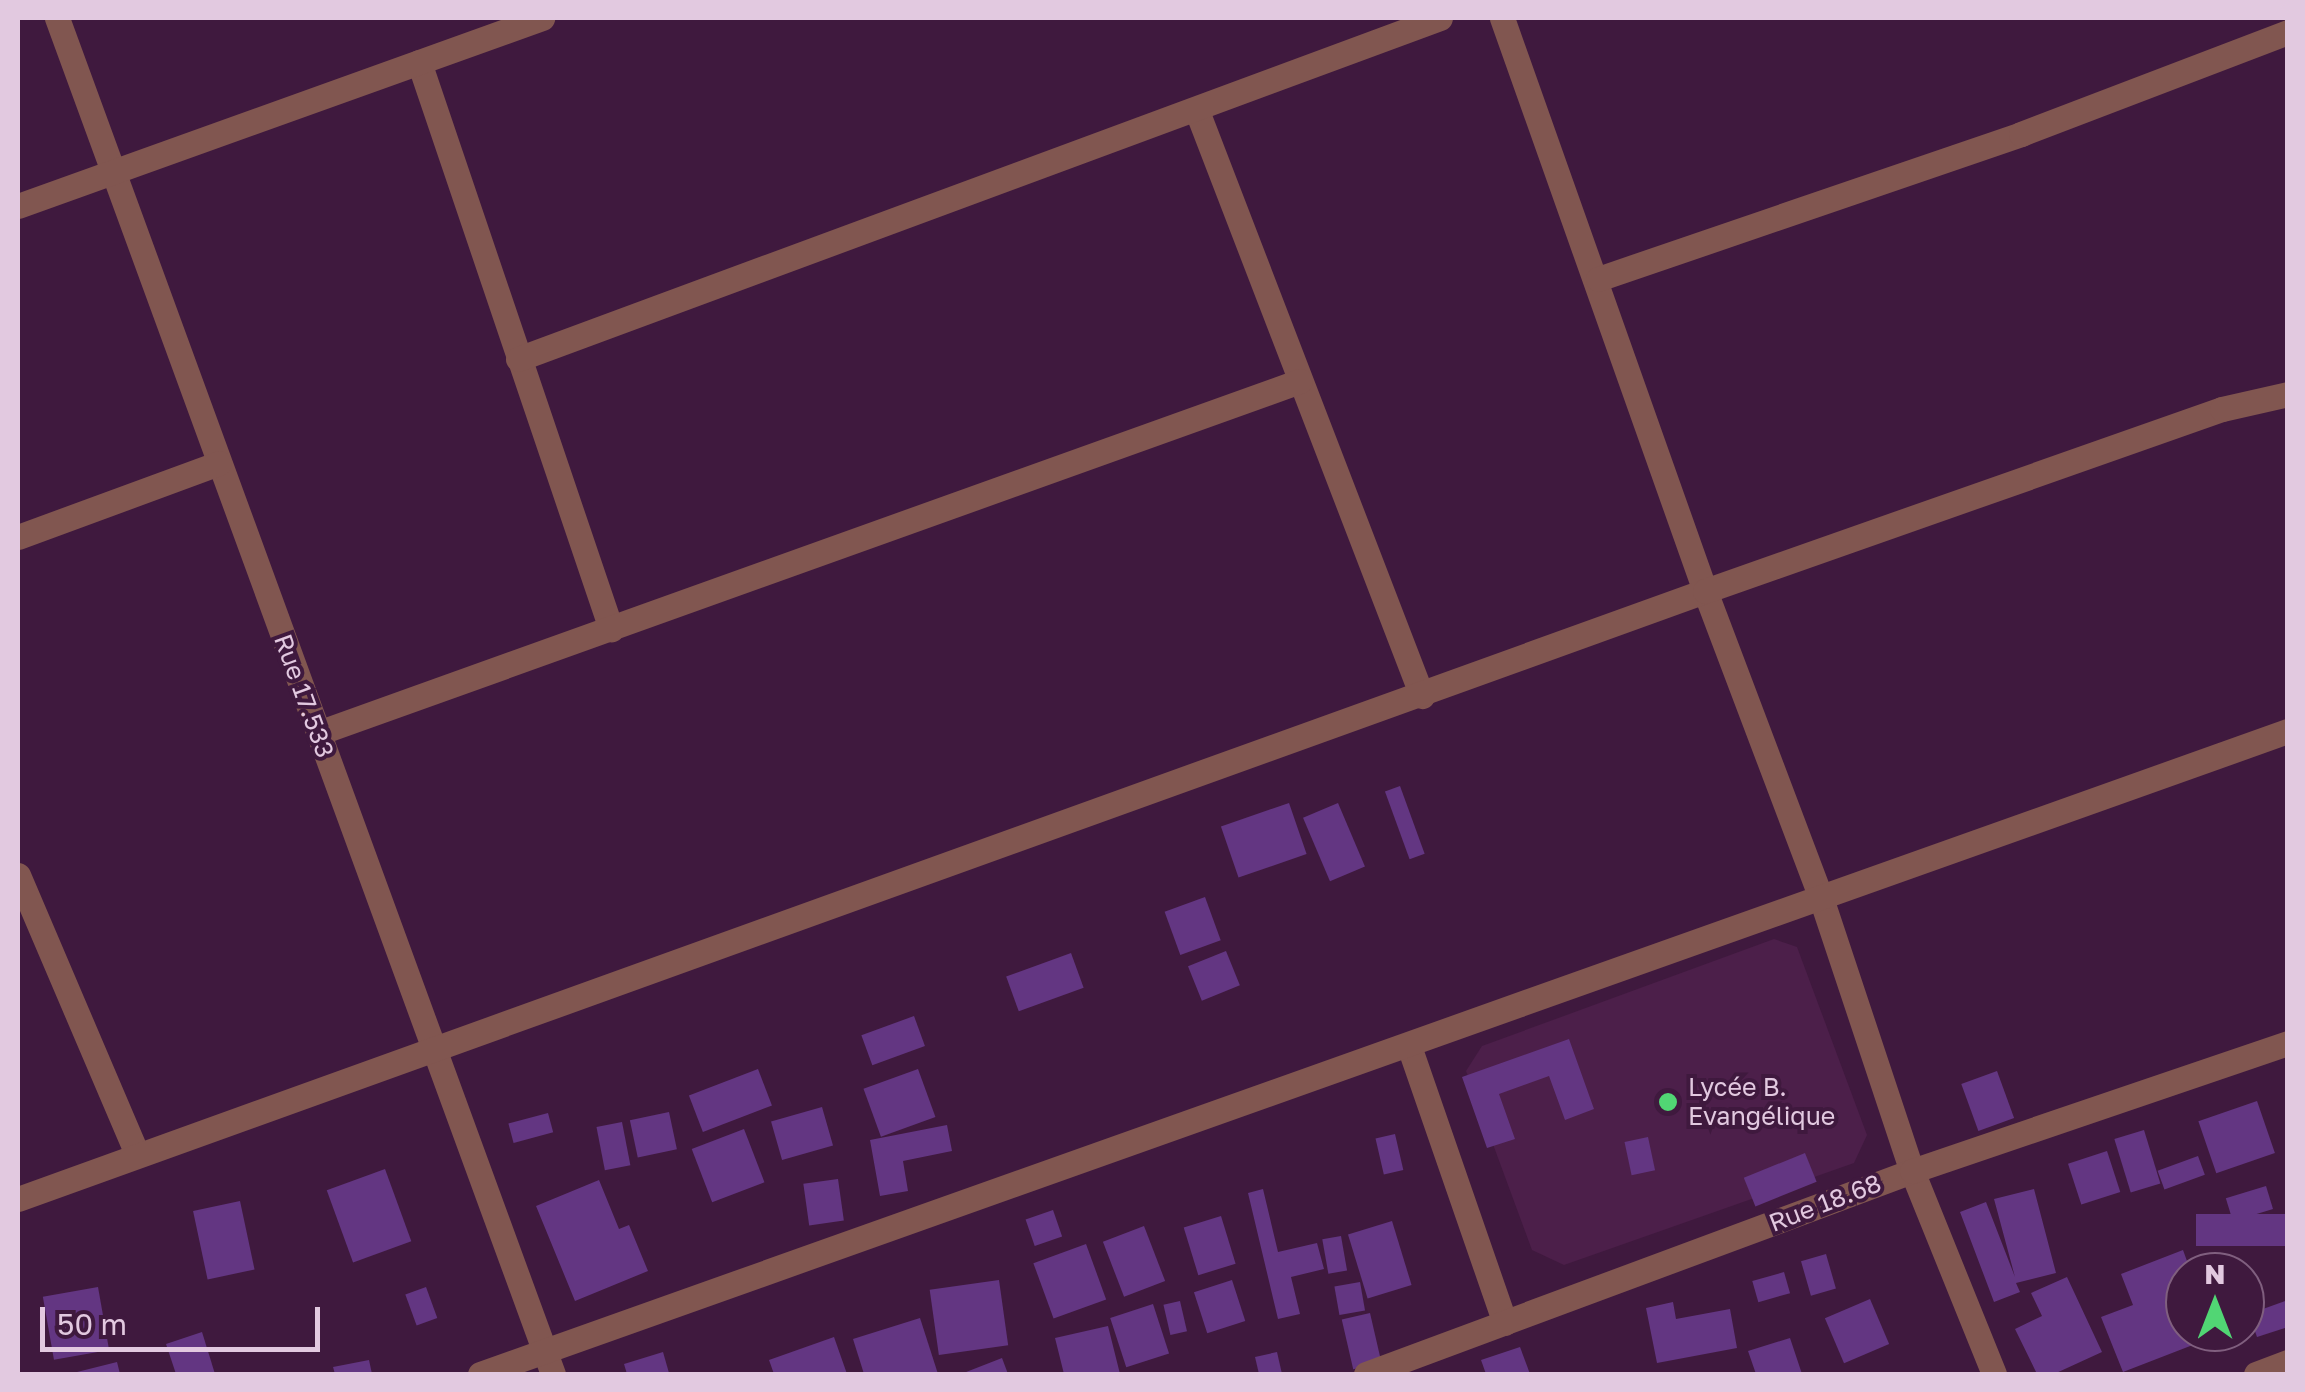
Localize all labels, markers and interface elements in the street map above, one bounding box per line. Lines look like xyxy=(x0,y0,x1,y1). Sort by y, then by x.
street label: Rue 17.533 xyxy=(268,630,340,762)
place label: Lycée B. Evangélique xyxy=(1688,1073,1835,1132)
marker: Lycée B. Evangélique xyxy=(1657,1091,1679,1113)
street label: Rue 18.68 xyxy=(1765,1168,1885,1238)
north arrow xyxy=(2165,1252,2265,1352)
text: N xyxy=(2204,1257,2226,1290)
scale bar xyxy=(45,1287,325,1349)
text: 50 m xyxy=(57,1306,127,1342)

